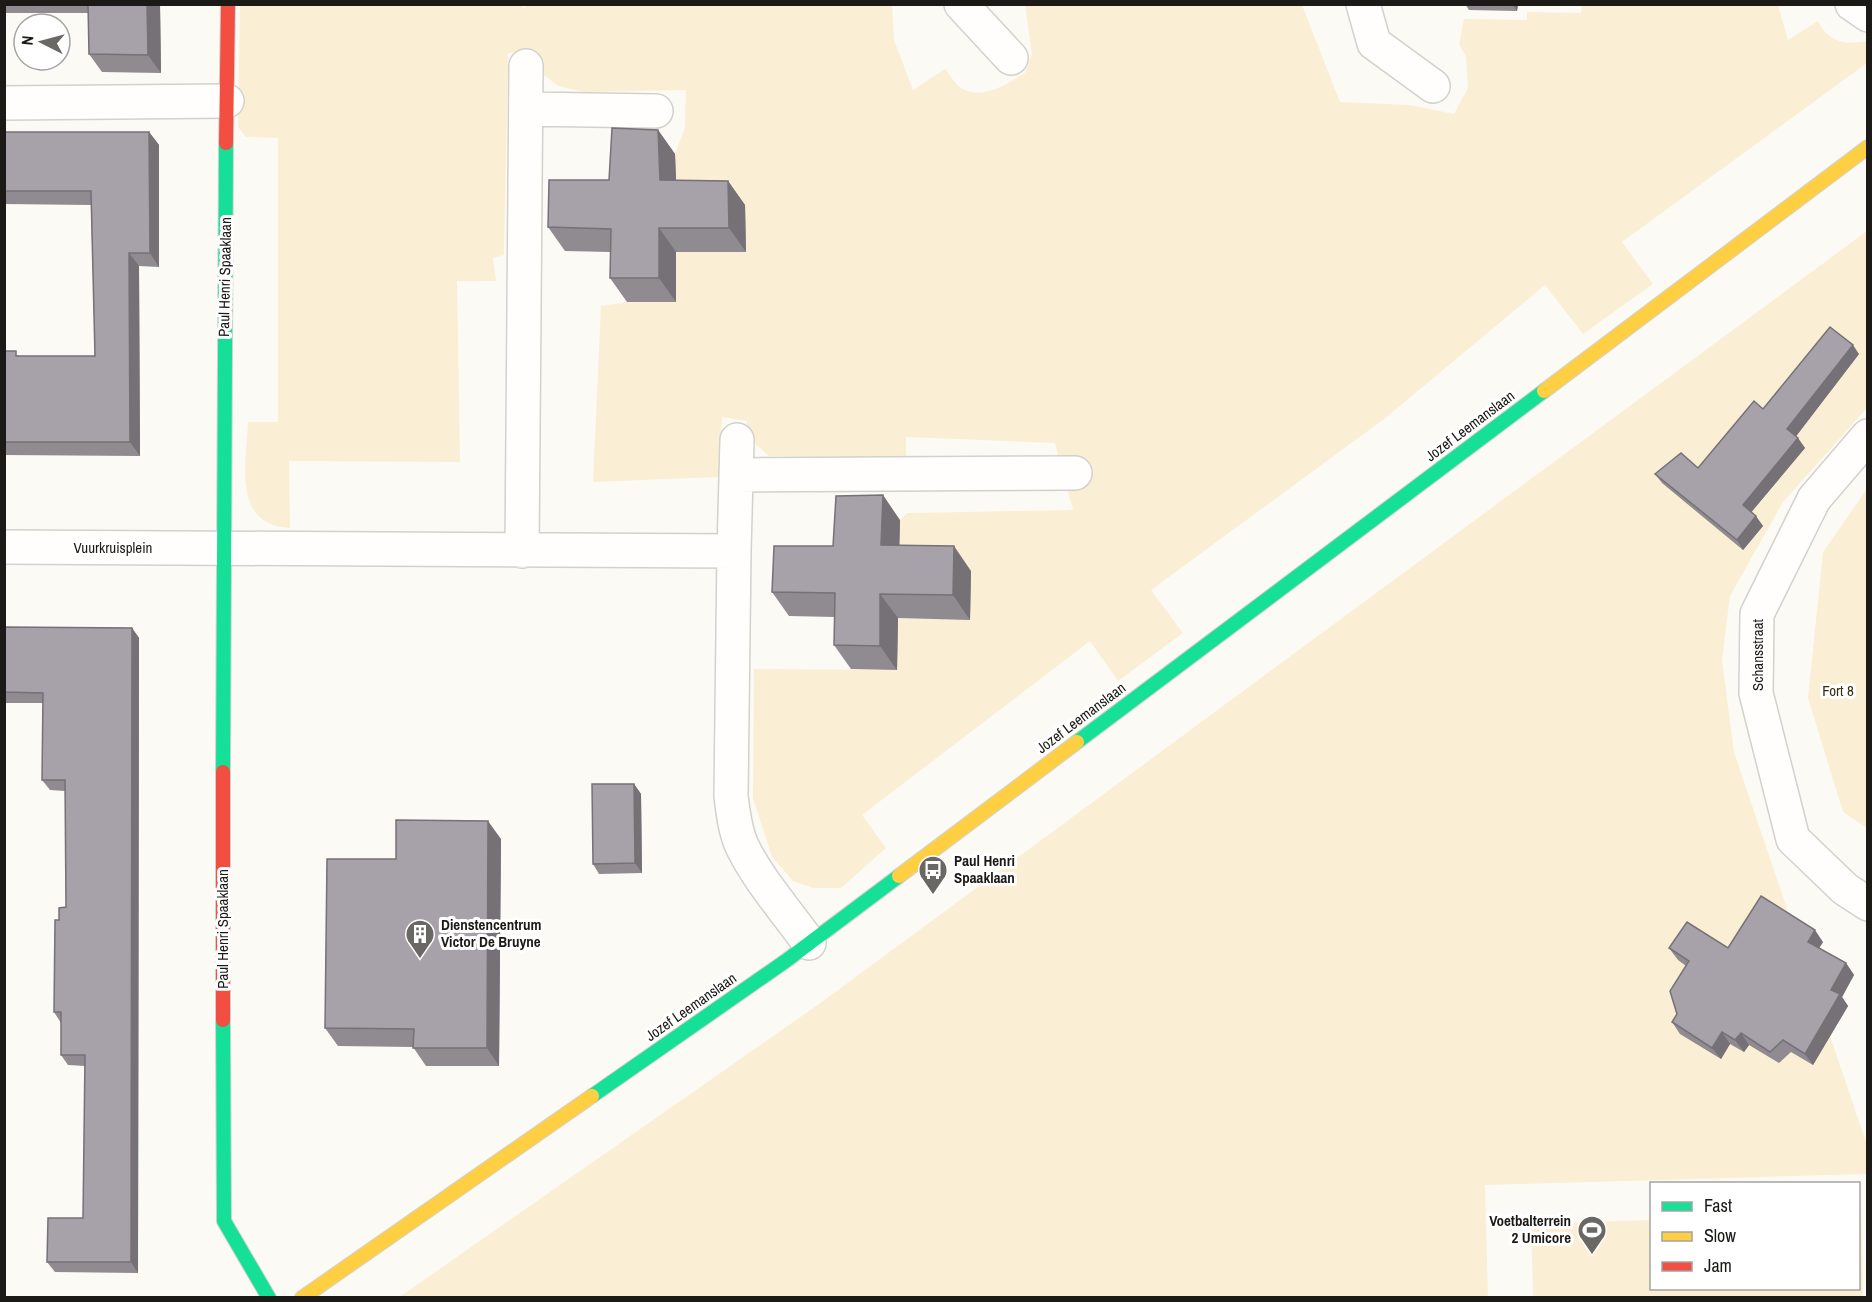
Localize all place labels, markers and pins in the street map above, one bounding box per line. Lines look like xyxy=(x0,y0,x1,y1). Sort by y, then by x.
place label: Paul Henri Spaaklaan xyxy=(954,850,1015,888)
bus stop icon: Paul Henri Spaaklaan xyxy=(917,854,949,896)
place label: Dienstencentrum Victor De Bruyne xyxy=(441,914,542,952)
building icon: Dienstencentrum Victor De Bruyne xyxy=(404,918,436,960)
place label: Voetbalterrein 2 Umicore xyxy=(1489,1210,1571,1248)
sports icon: Voetbalterrein 2 Umicore xyxy=(1576,1214,1608,1256)

